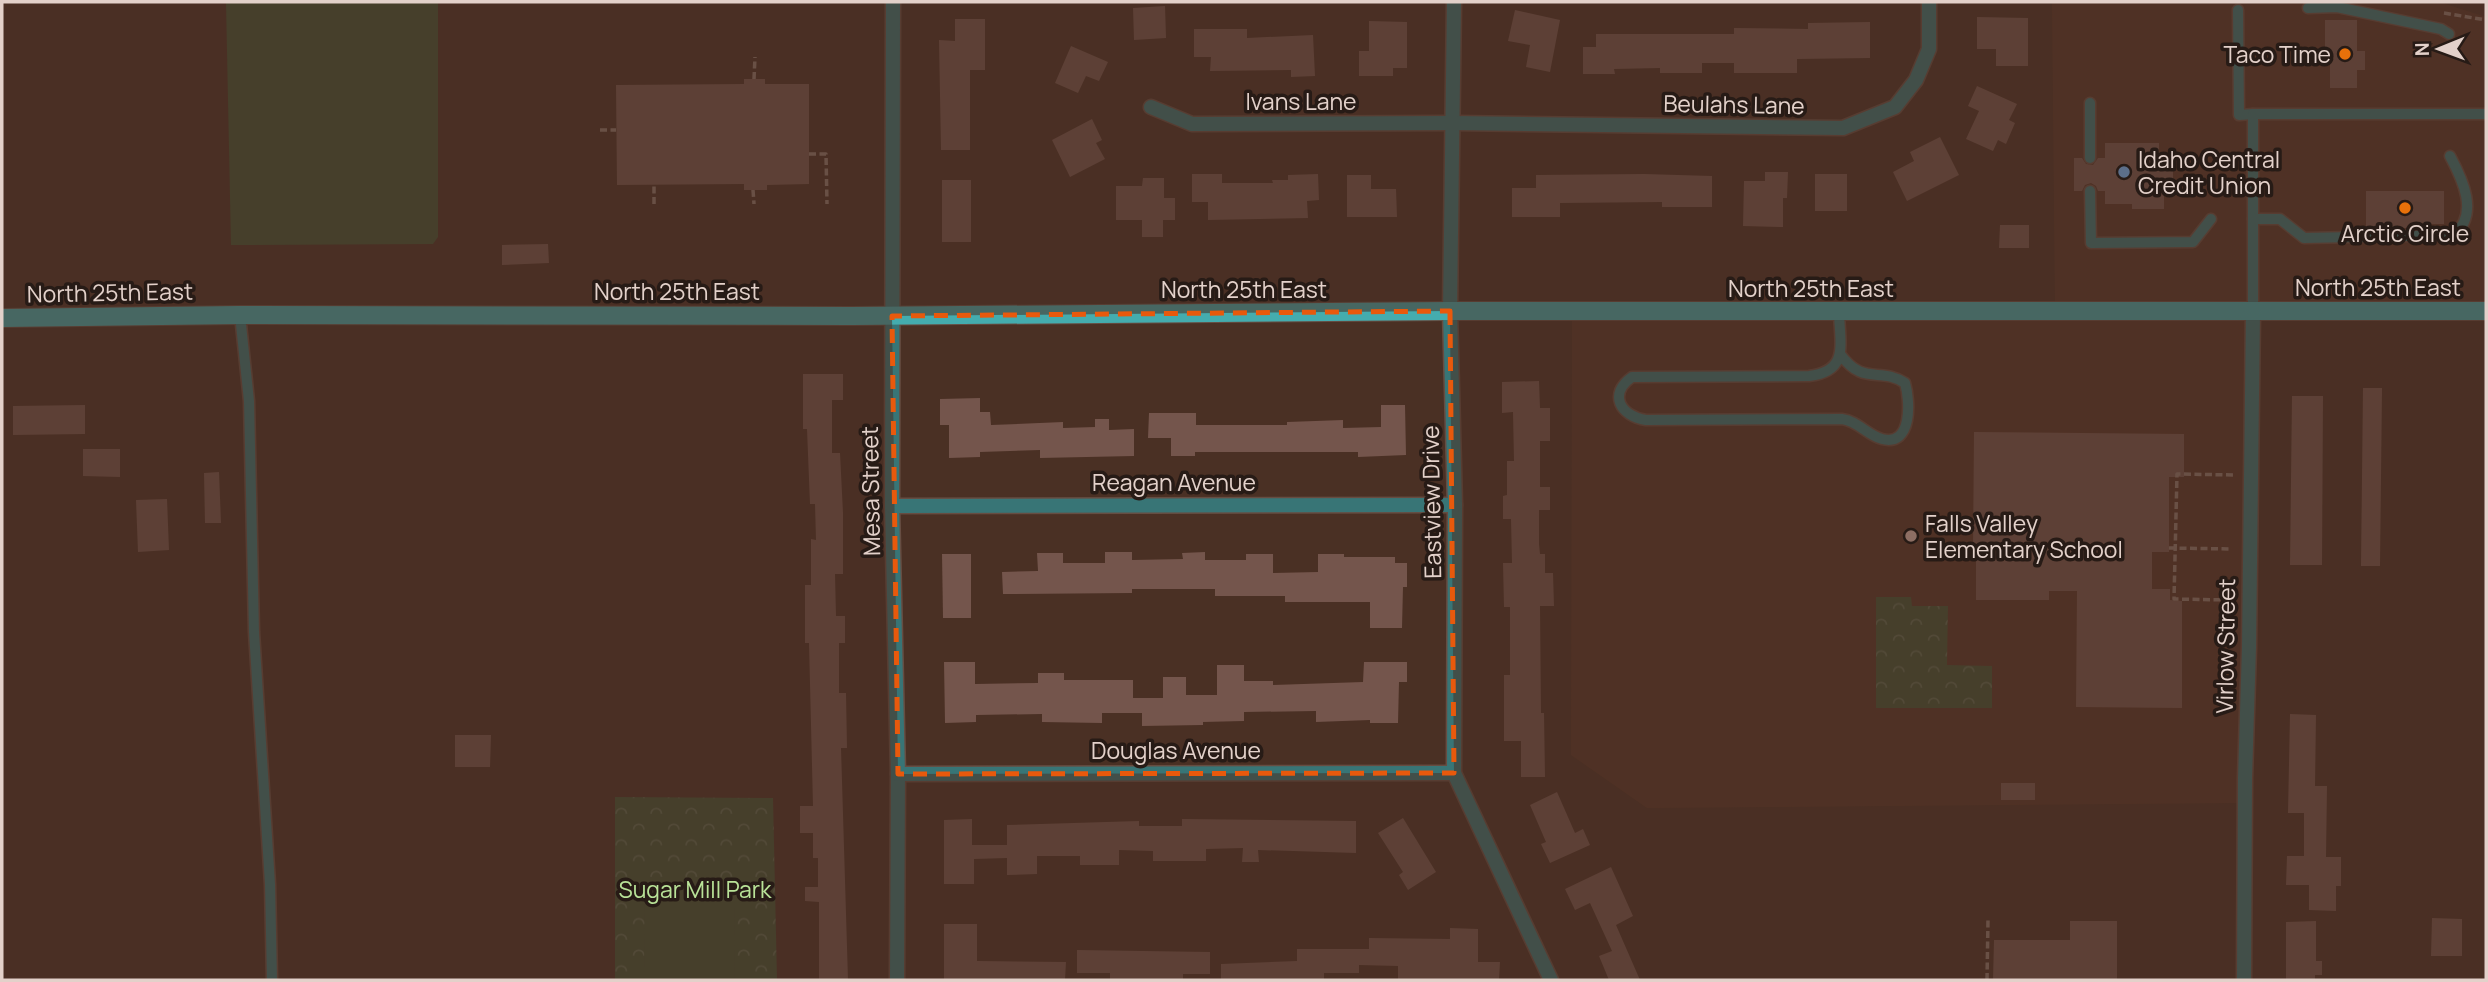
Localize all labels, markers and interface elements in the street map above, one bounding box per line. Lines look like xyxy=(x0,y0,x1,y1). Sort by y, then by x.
north arrow xyxy=(2404,14,2474,84)
place label: Taco Time xyxy=(2224,38,2331,70)
text: N xyxy=(2409,42,2435,56)
marker: Taco Time xyxy=(2337,46,2353,62)
street label: Ivans Lane xyxy=(1245,85,1357,117)
street label: Beulahs Lane xyxy=(1663,87,1805,121)
place label: Idaho Central Credit Union xyxy=(2138,143,2280,201)
marker: Idaho Central Credit Union xyxy=(2116,164,2132,180)
marker: Arctic Circle xyxy=(2397,200,2413,216)
place label: Arctic Circle xyxy=(2341,217,2469,249)
street label: North 25th East xyxy=(2295,271,2461,303)
street label: North 25th East xyxy=(1728,272,1894,304)
street label: North 25th East xyxy=(1161,273,1327,305)
street label: North 25th East xyxy=(27,275,193,309)
street label: North 25th East xyxy=(594,275,760,307)
street label: Eastview Drive xyxy=(1414,425,1448,579)
street label: Mesa Street xyxy=(853,426,887,556)
street label: Reagan Avenue xyxy=(1092,466,1256,498)
place label: Falls Valley Elementary School xyxy=(1925,507,2123,565)
marker: Falls Valley Elementary School xyxy=(1903,528,1919,544)
street label: Virlow Street xyxy=(2208,578,2242,714)
street label: Douglas Avenue xyxy=(1091,734,1261,766)
park label: Sugar Mill Park xyxy=(619,873,772,905)

